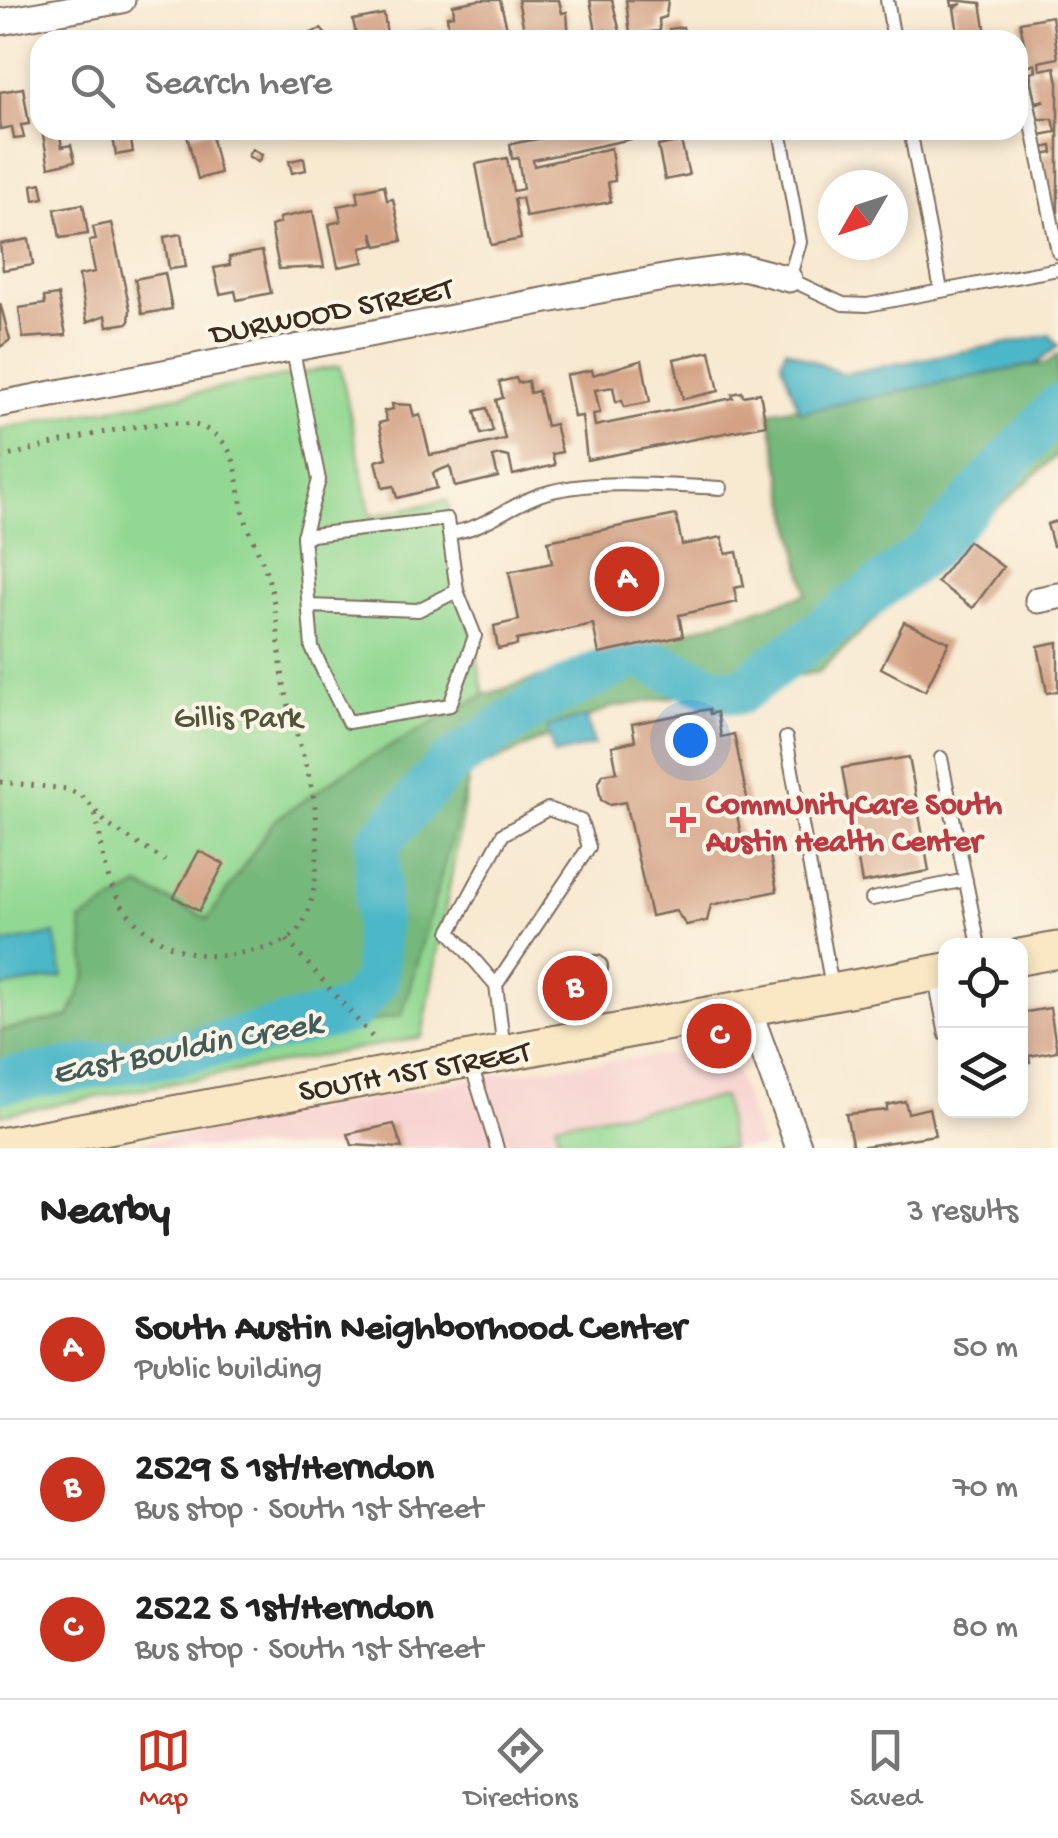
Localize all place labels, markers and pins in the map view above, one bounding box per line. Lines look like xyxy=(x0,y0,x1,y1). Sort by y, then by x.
pin: A xyxy=(594,542,660,616)
place label: CommUnityCare South Austin Health Center xyxy=(705,788,1002,863)
marker: CommUnityCare South Austin Health Center xyxy=(670,807,696,833)
pin: B xyxy=(542,950,608,1026)
pin: C xyxy=(686,998,752,1074)

